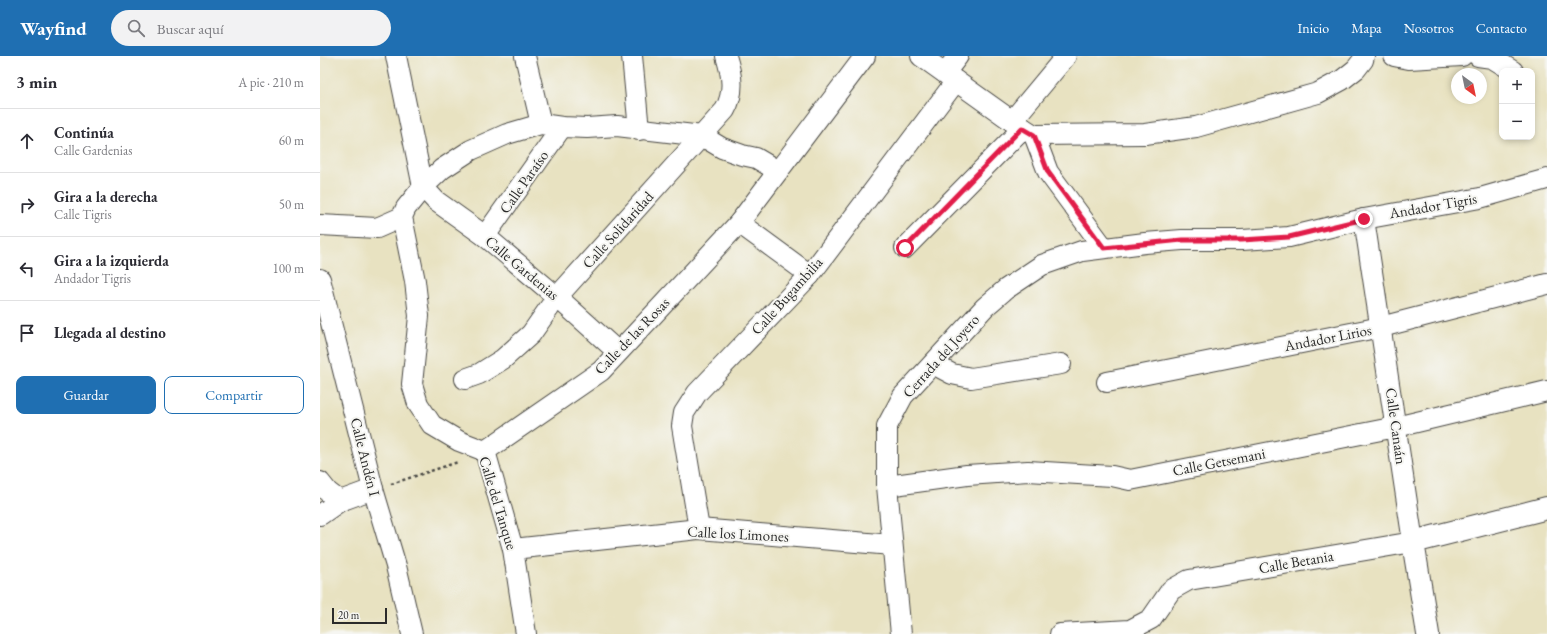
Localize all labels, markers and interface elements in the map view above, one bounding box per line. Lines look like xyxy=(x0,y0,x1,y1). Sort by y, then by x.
search box xyxy=(111,10,391,46)
text: Wayfind xyxy=(20,16,87,41)
icon: search xyxy=(125,17,147,39)
text: Buscar aquí xyxy=(157,19,224,38)
text: Inicio xyxy=(1298,19,1329,37)
text: Mapa xyxy=(1351,19,1382,37)
text: Nosotros xyxy=(1404,19,1454,37)
text: Contacto xyxy=(1476,19,1527,37)
north arrow xyxy=(1451,68,1487,104)
map controls xyxy=(1499,68,1535,140)
button: + xyxy=(1499,68,1535,104)
text: 3 min xyxy=(16,71,57,93)
text: A pie · 210 m xyxy=(238,74,304,91)
button: − xyxy=(1499,104,1535,140)
text: Continúa xyxy=(54,123,114,142)
icon: ahead xyxy=(16,130,38,152)
text: 60 m xyxy=(279,132,304,149)
text: Calle Gardenias xyxy=(54,142,132,159)
street label: Calle Paraíso xyxy=(495,146,552,217)
text: Gira a la derecha xyxy=(54,187,158,206)
street label: Calle Solidaridad xyxy=(578,187,658,272)
street label: Andador Tigris xyxy=(1387,188,1478,223)
icon: right xyxy=(16,194,38,216)
text: 50 m xyxy=(279,196,304,213)
text: Calle Tigris xyxy=(54,206,112,223)
route end xyxy=(1355,210,1373,228)
street label: Calle Gardenias xyxy=(482,231,563,304)
route start xyxy=(896,239,914,257)
text: Gira a la izquierda xyxy=(54,251,169,270)
street label: Calle Bugambilia xyxy=(747,253,827,339)
icon: left xyxy=(16,258,38,280)
text: 100 m xyxy=(273,260,304,277)
text: Andador Tigris xyxy=(54,270,131,287)
street label: Calle de las Rosas xyxy=(590,293,673,378)
street label: Cerrada del Joyero xyxy=(898,310,983,401)
street label: Andador Lirios xyxy=(1282,320,1373,355)
icon: arrive xyxy=(16,322,38,344)
text: Llegada al destino xyxy=(54,323,166,342)
button: Guardar xyxy=(16,376,156,414)
button: Compartir xyxy=(164,376,304,414)
street label: Calle Canaán xyxy=(1382,386,1411,466)
street label: Calle Andén I xyxy=(347,416,384,498)
street label: Calle Getsemani xyxy=(1171,443,1267,480)
street label: Calle del Tanque xyxy=(475,454,522,552)
street label: Calle los Limones xyxy=(687,521,789,546)
street label: Calle Betania xyxy=(1257,546,1335,577)
scale bar xyxy=(332,606,387,625)
text: 20 m xyxy=(338,608,359,622)

